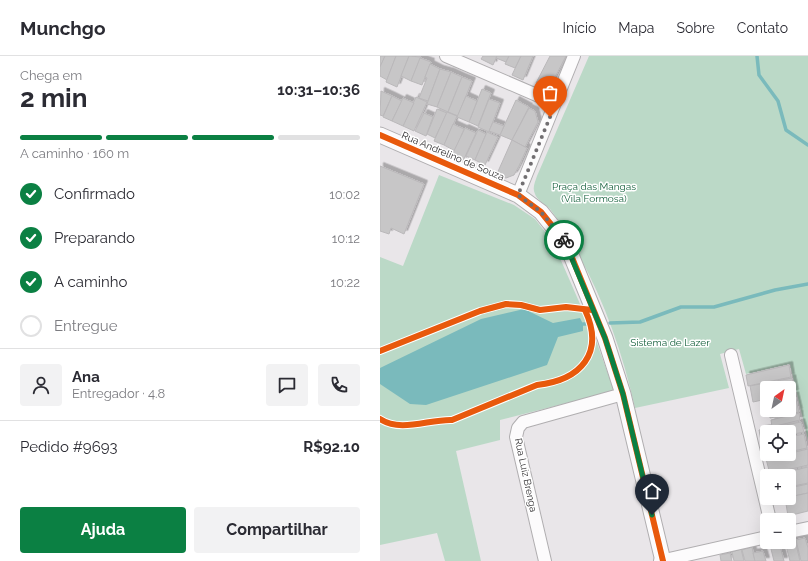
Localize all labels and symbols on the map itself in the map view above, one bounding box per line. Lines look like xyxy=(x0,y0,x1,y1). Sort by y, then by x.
pin xyxy=(533,76,567,117)
street label: Rua Andrelino de Souza xyxy=(400,129,506,183)
park label: Praça das Mangas (Vila Formosa) xyxy=(552,181,636,204)
courier xyxy=(544,220,584,260)
park label: Sistema de Lazer xyxy=(630,337,710,348)
north arrow xyxy=(760,381,796,417)
street label: Rua Luiz Brenga xyxy=(513,437,539,513)
pin xyxy=(635,474,669,515)

